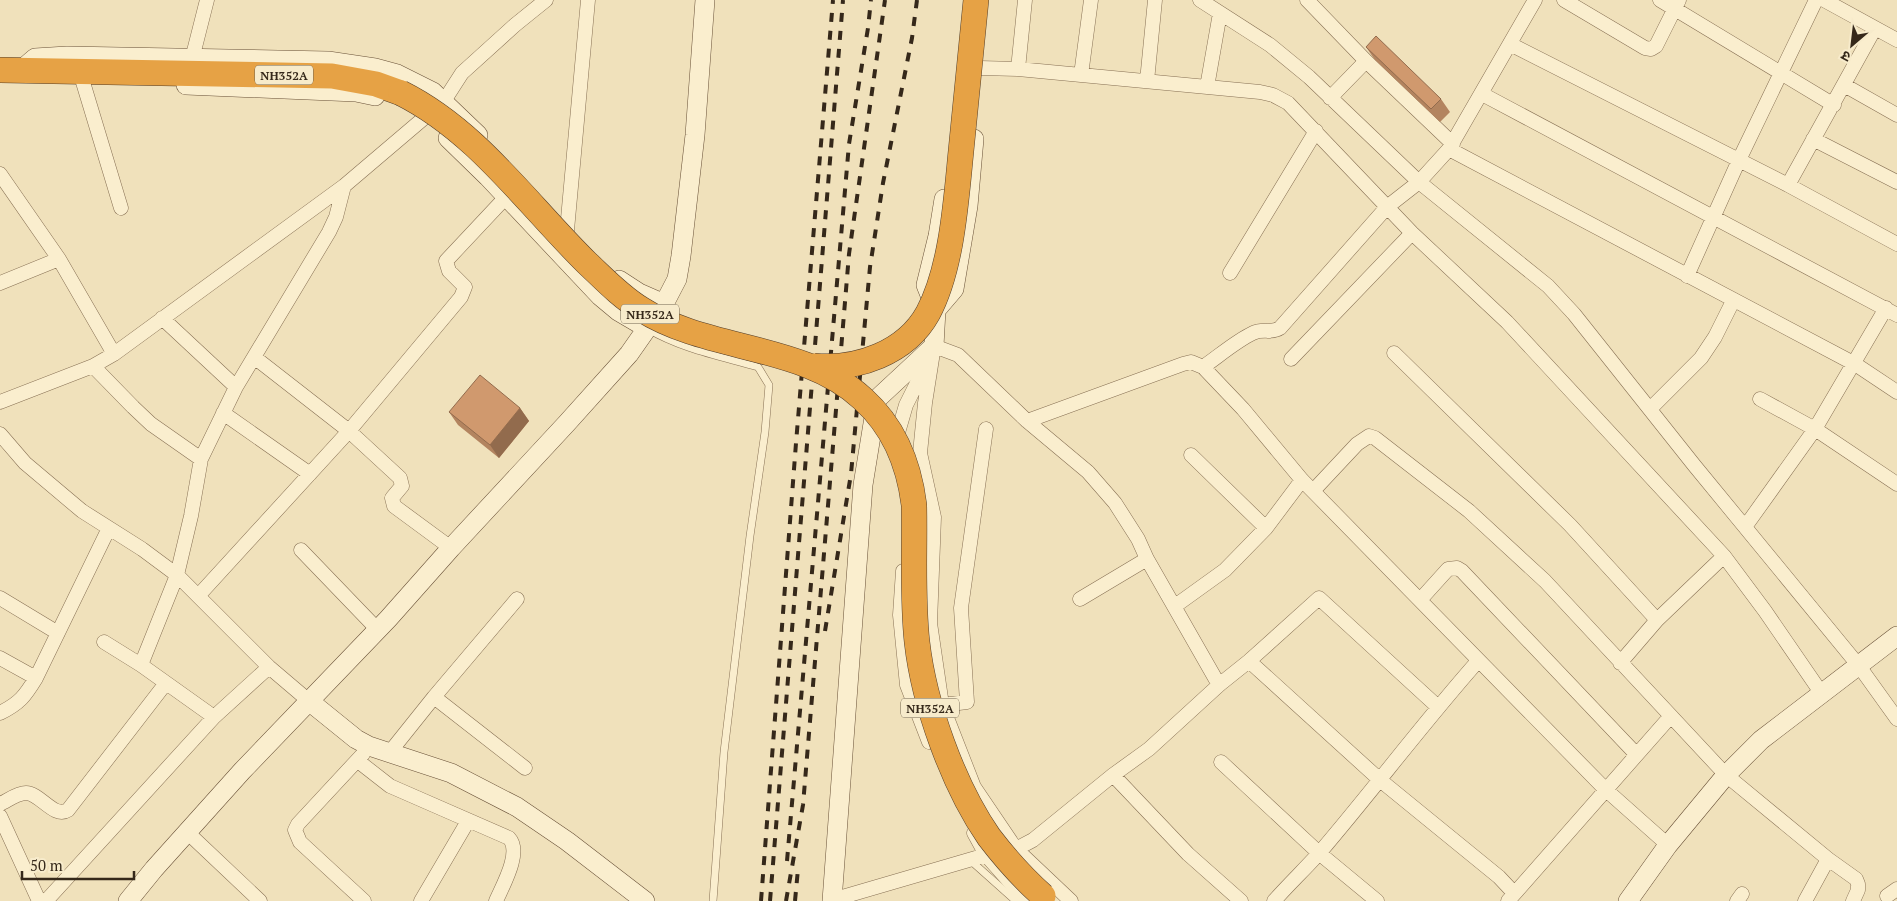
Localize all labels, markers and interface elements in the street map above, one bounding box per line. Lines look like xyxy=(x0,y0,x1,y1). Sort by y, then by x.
north arrow xyxy=(1827,20,1877,70)
text: उ xyxy=(1837,46,1854,67)
road number: NH352A xyxy=(255,66,313,84)
road number: NH352A xyxy=(621,304,679,324)
road number: NH352A xyxy=(901,698,959,718)
scale bar xyxy=(22,848,135,880)
text: 50 m xyxy=(30,855,63,875)

